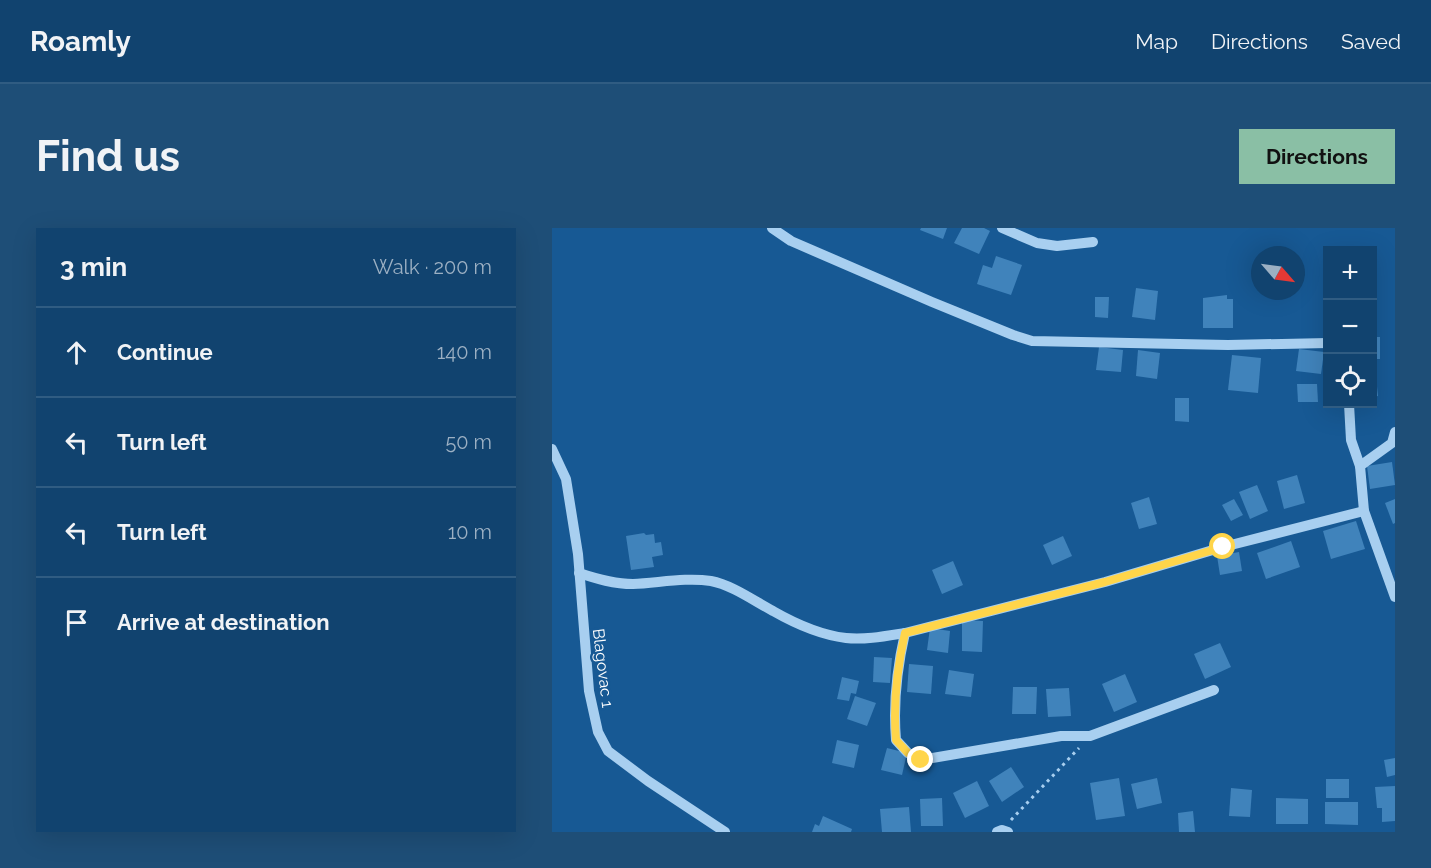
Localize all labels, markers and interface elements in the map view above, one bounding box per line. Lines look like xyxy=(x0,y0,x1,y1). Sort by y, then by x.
text: Roamly xyxy=(30,25,131,58)
text: Map xyxy=(1135,29,1178,54)
text: Directions xyxy=(1211,29,1308,54)
text: Saved xyxy=(1341,29,1401,54)
button: Directions xyxy=(1239,129,1395,184)
text: Find us xyxy=(36,132,180,181)
north arrow xyxy=(1251,246,1305,300)
map controls xyxy=(1323,246,1377,408)
button: + xyxy=(1323,246,1377,300)
text: 3 min xyxy=(60,252,127,282)
text: Walk · 200 m xyxy=(373,255,492,279)
button: − xyxy=(1323,300,1377,354)
icon: ahead xyxy=(60,336,93,369)
text: Continue xyxy=(117,339,213,365)
text: 140 m xyxy=(437,340,492,364)
button: locate xyxy=(1323,354,1377,408)
icon: left xyxy=(60,426,93,459)
text: Turn left xyxy=(117,429,207,455)
text: 50 m xyxy=(445,430,492,454)
icon: left xyxy=(60,516,93,549)
text: Turn left xyxy=(117,519,207,545)
text: 10 m xyxy=(448,520,492,544)
route start xyxy=(1209,533,1235,559)
icon: arrive xyxy=(60,606,93,639)
text: Arrive at destination xyxy=(117,609,330,635)
street label: Blagovac 1 xyxy=(589,627,617,709)
route end xyxy=(907,746,933,772)

